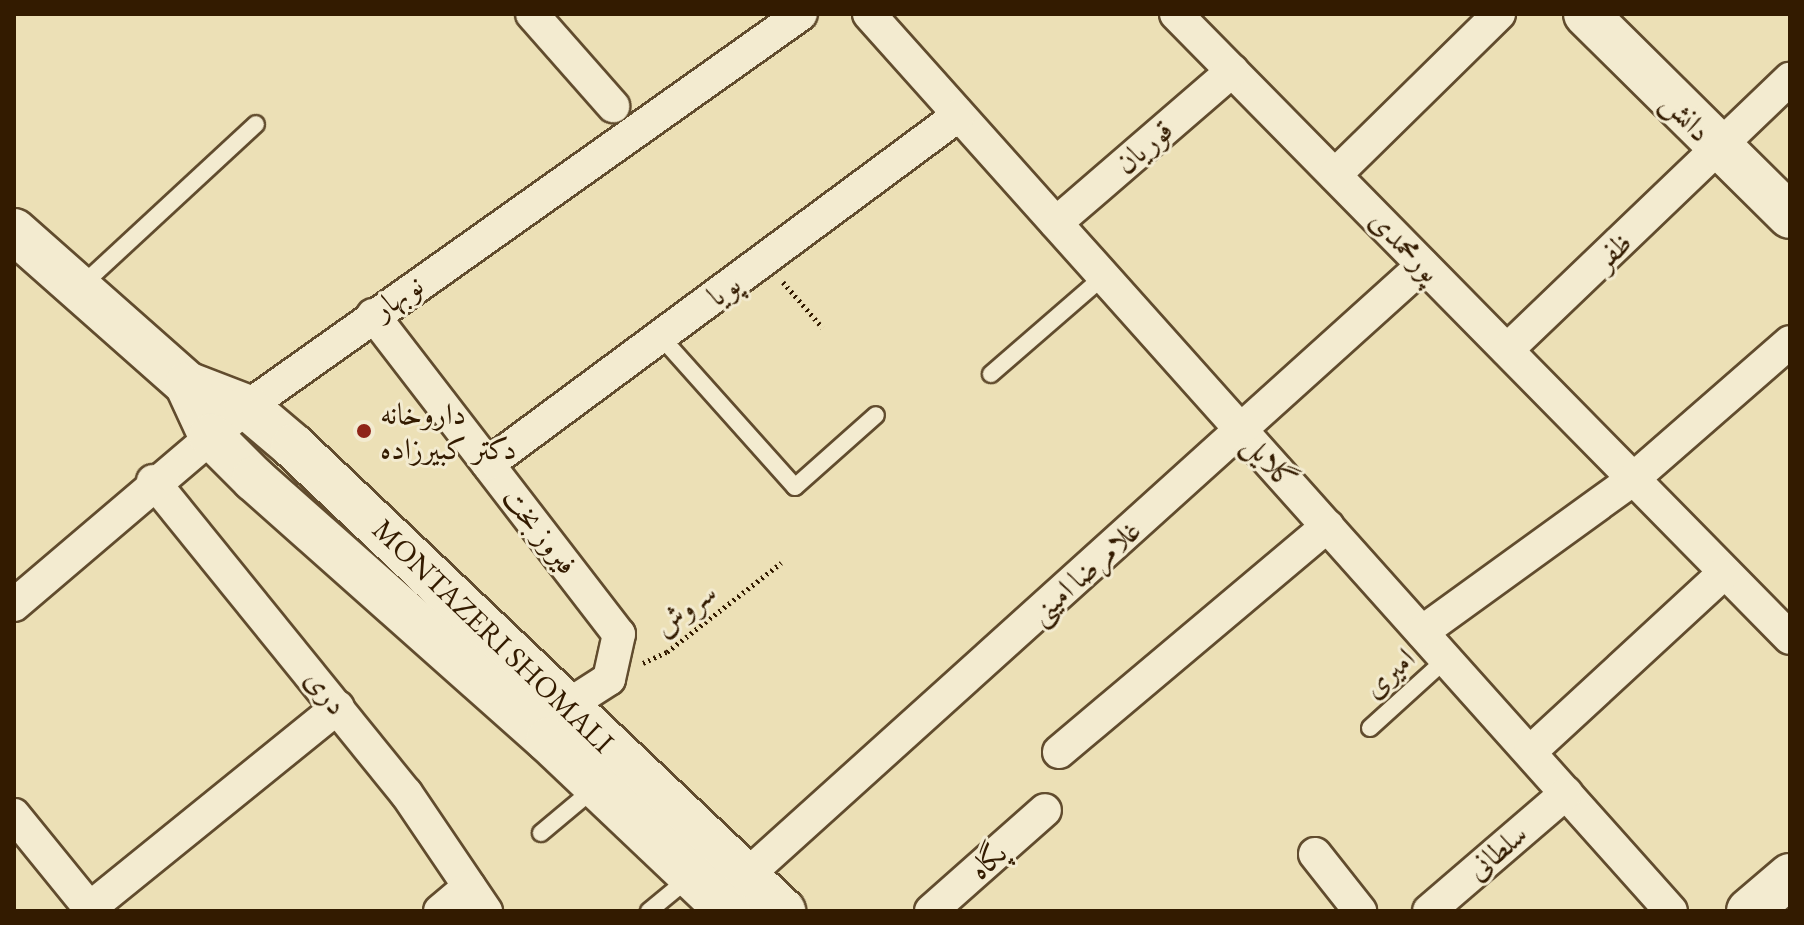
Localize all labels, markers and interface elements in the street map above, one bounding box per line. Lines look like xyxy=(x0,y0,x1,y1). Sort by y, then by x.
street label: دانش xyxy=(1654,85,1718,149)
street label: قوریان xyxy=(1108,112,1180,182)
street label: پورمحمدی xyxy=(1362,202,1448,290)
street label: ظفر xyxy=(1587,225,1639,277)
street label: پویا xyxy=(700,266,748,314)
street label: نوبهار xyxy=(366,267,430,327)
place label: داروخانه دکتر کبیرزاده xyxy=(380,396,516,466)
marker: داروخانه دکتر کبیرزاده xyxy=(355,422,373,440)
street label: گلایل xyxy=(1236,427,1304,497)
street label: فیروز بخت xyxy=(495,480,585,582)
street label: MONTAZERI SHOMALI xyxy=(365,511,621,761)
street label: غلامرضا امینی xyxy=(1022,512,1148,632)
street label: سروش xyxy=(647,574,723,644)
street label: امیری xyxy=(1356,640,1422,706)
street label: دری xyxy=(297,662,355,722)
street label: سلطانی xyxy=(1459,816,1535,888)
street label: پگاه xyxy=(962,835,1014,887)

